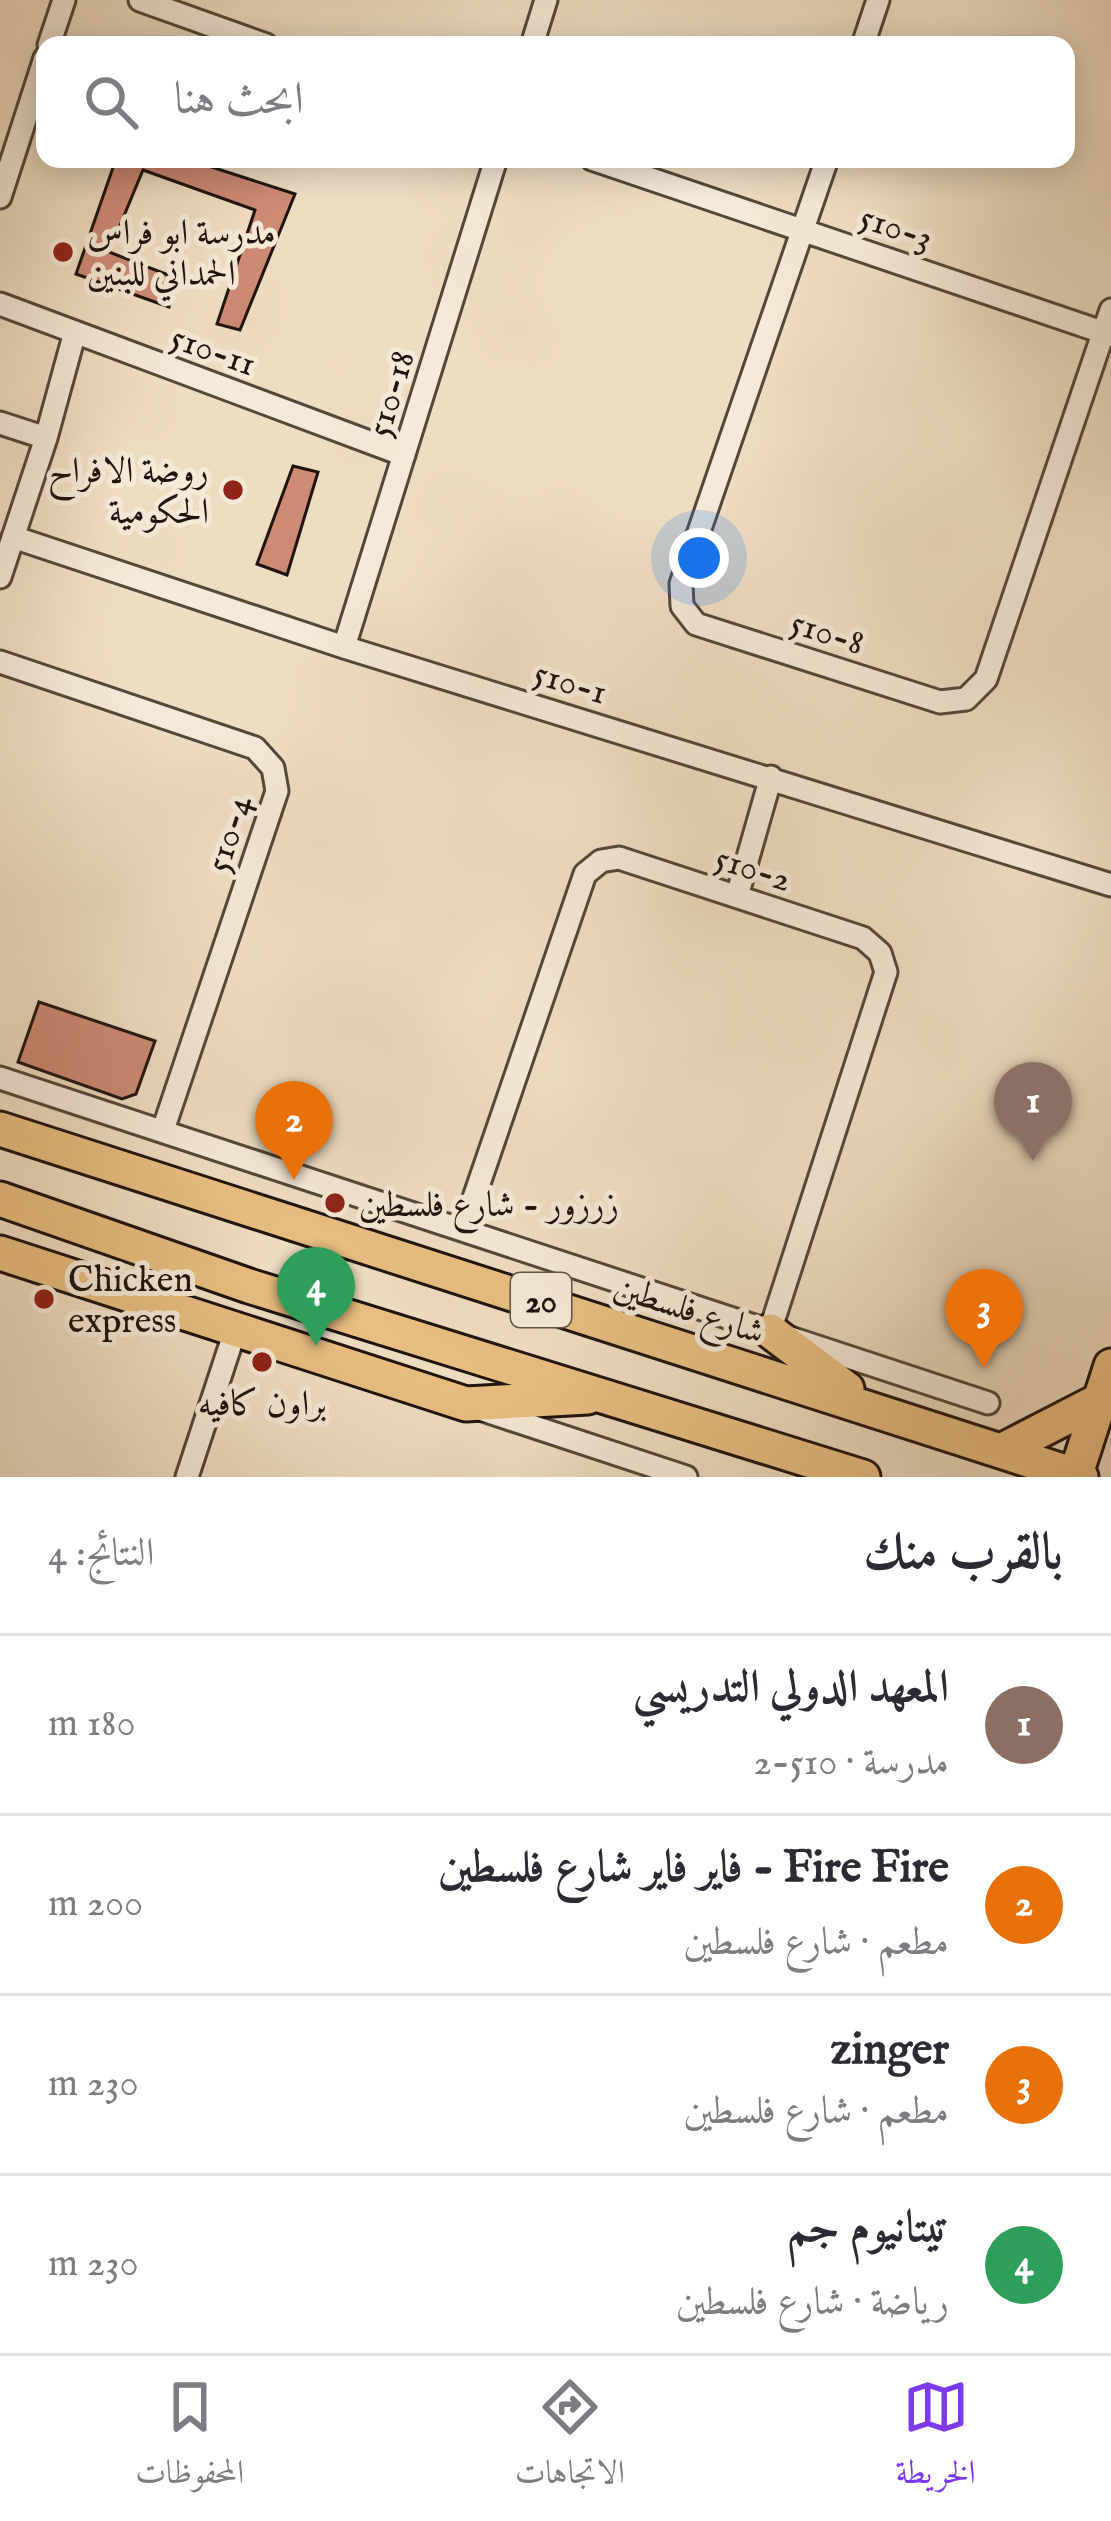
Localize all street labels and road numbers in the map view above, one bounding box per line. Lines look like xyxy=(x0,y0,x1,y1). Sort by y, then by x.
street label: 510-3 xyxy=(853,195,939,263)
street label: 510-11 xyxy=(164,315,262,388)
street label: 510-18 xyxy=(357,345,427,443)
street label: 510-8 xyxy=(784,600,870,667)
street label: 510-1 xyxy=(528,651,612,717)
street label: 510-4 xyxy=(196,789,264,878)
street label: 510-2 xyxy=(709,836,797,904)
street label: شارع فلسطين xyxy=(606,1265,770,1362)
road number: 20 xyxy=(511,1273,571,1327)

